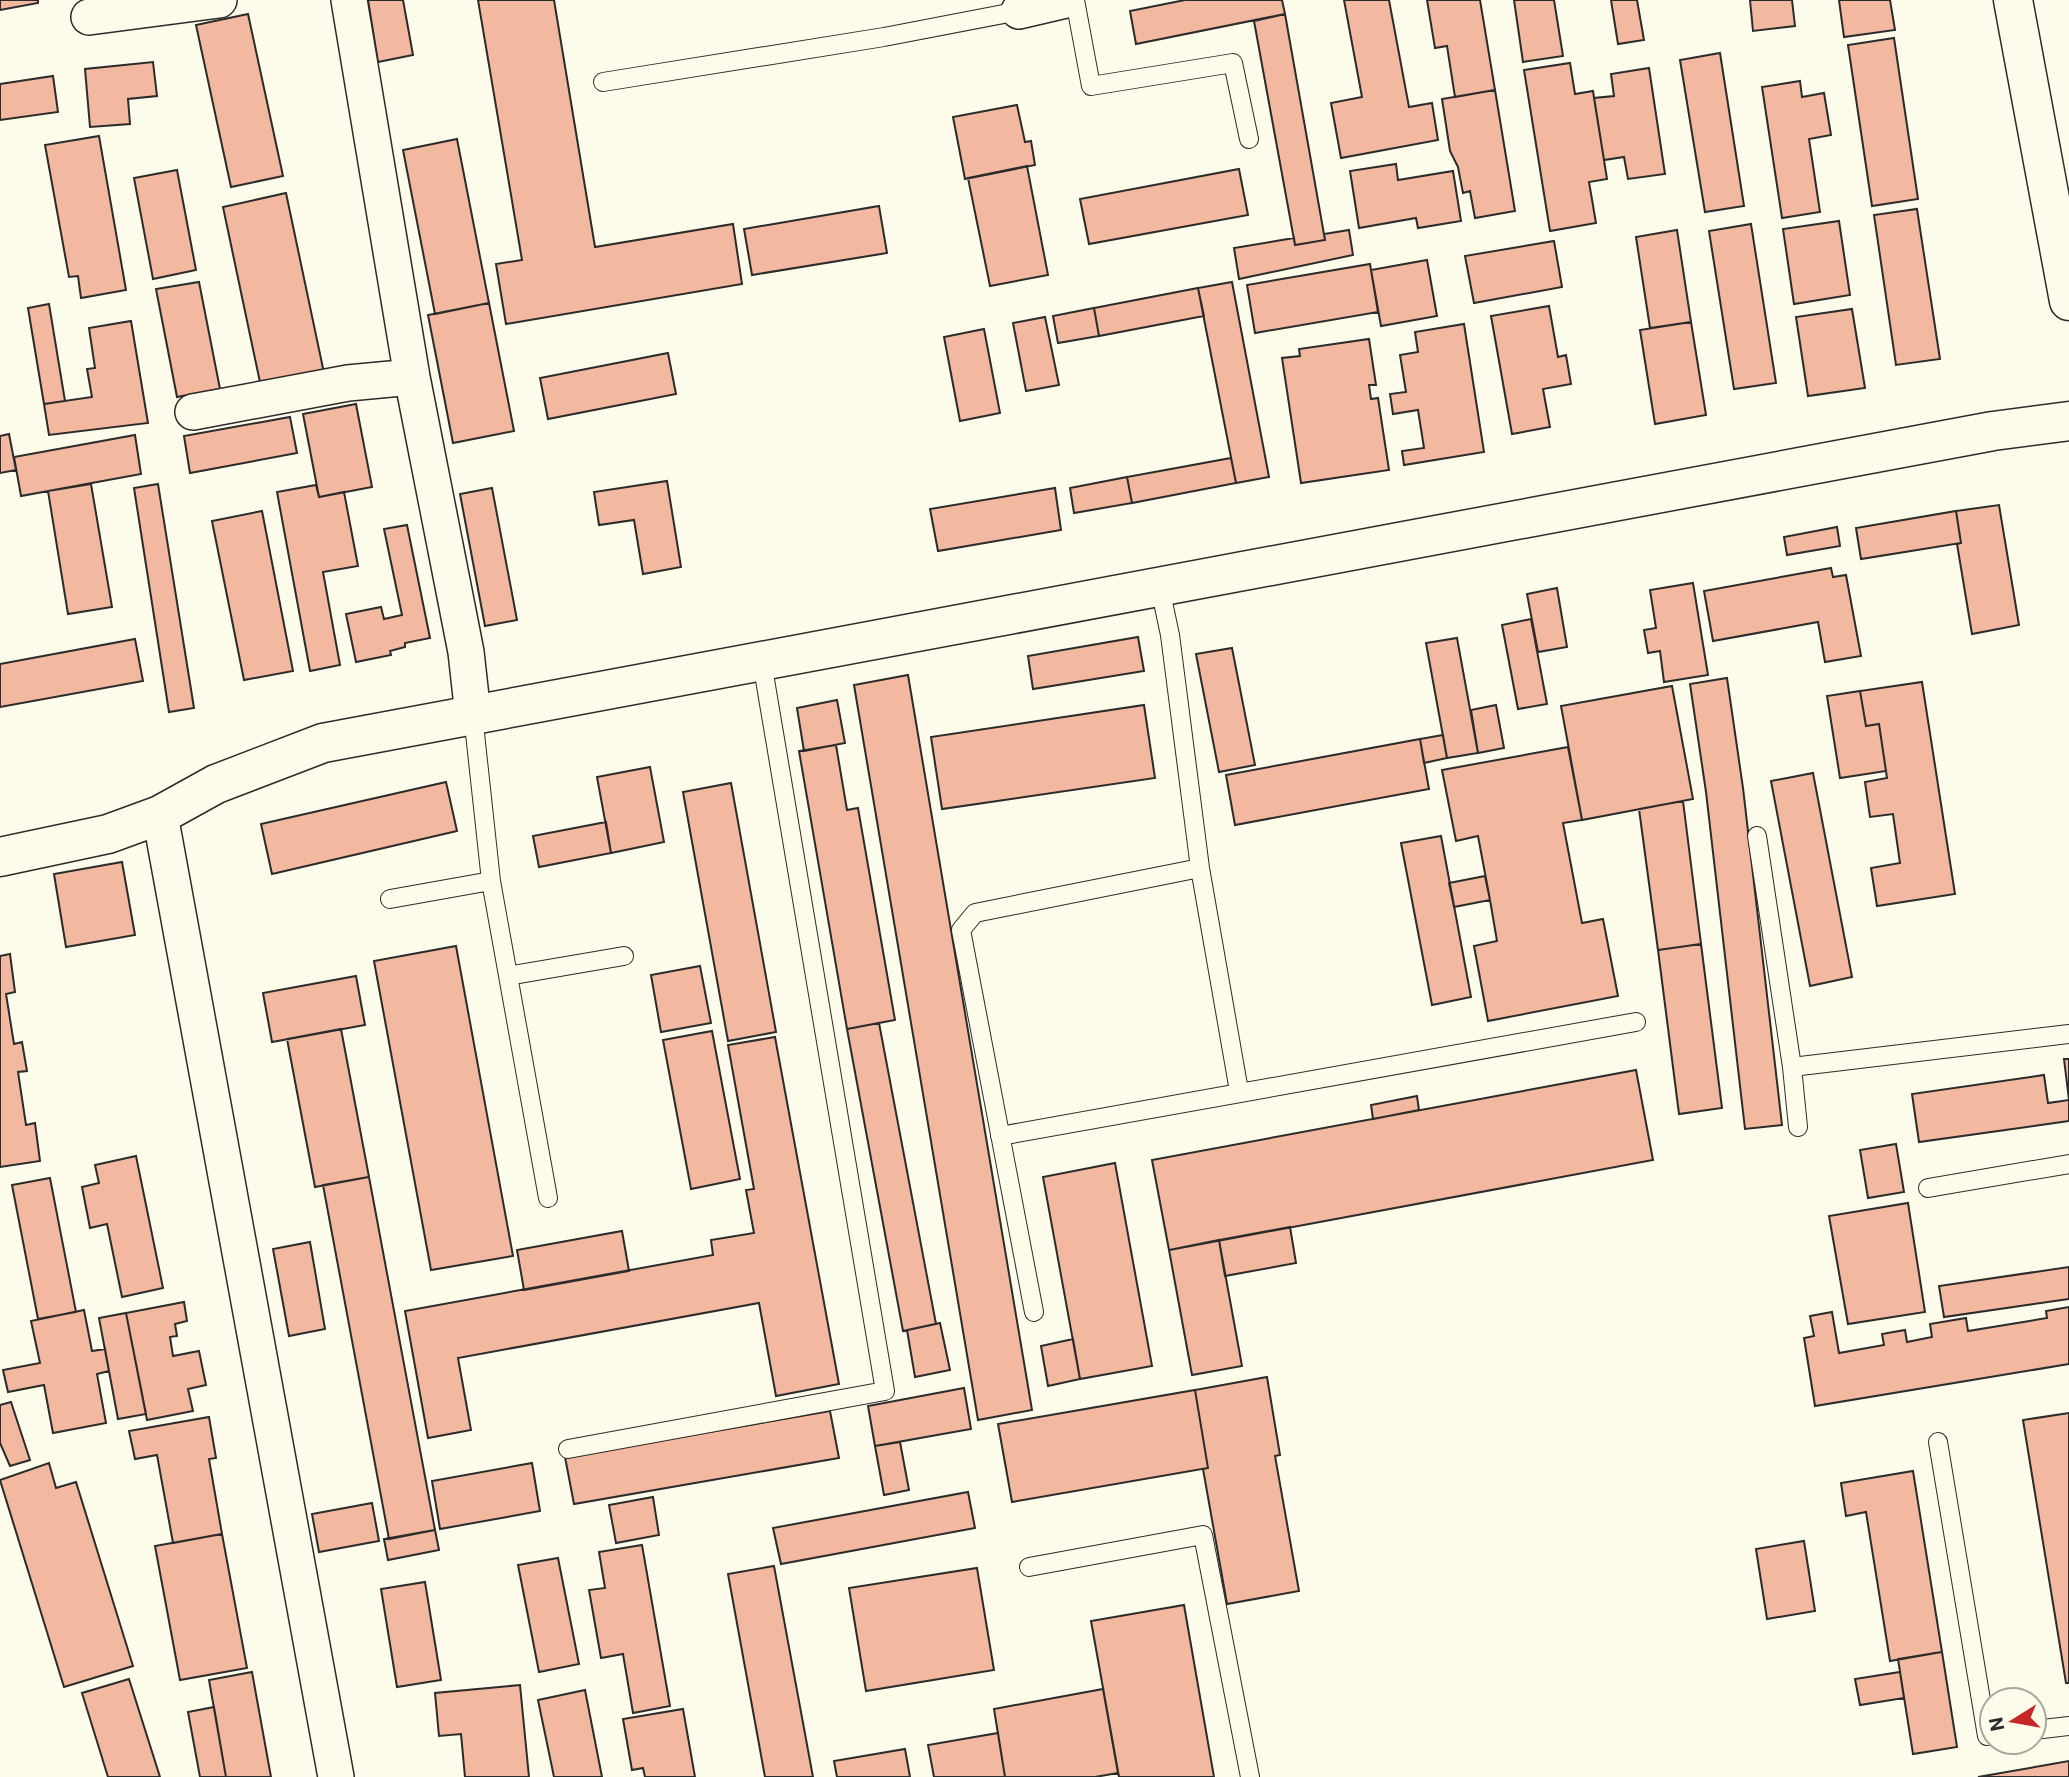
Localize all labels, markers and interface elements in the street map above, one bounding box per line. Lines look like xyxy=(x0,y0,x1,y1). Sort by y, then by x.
north arrow xyxy=(1978,1686,2048,1756)
text: N xyxy=(1984,1715,2009,1733)

